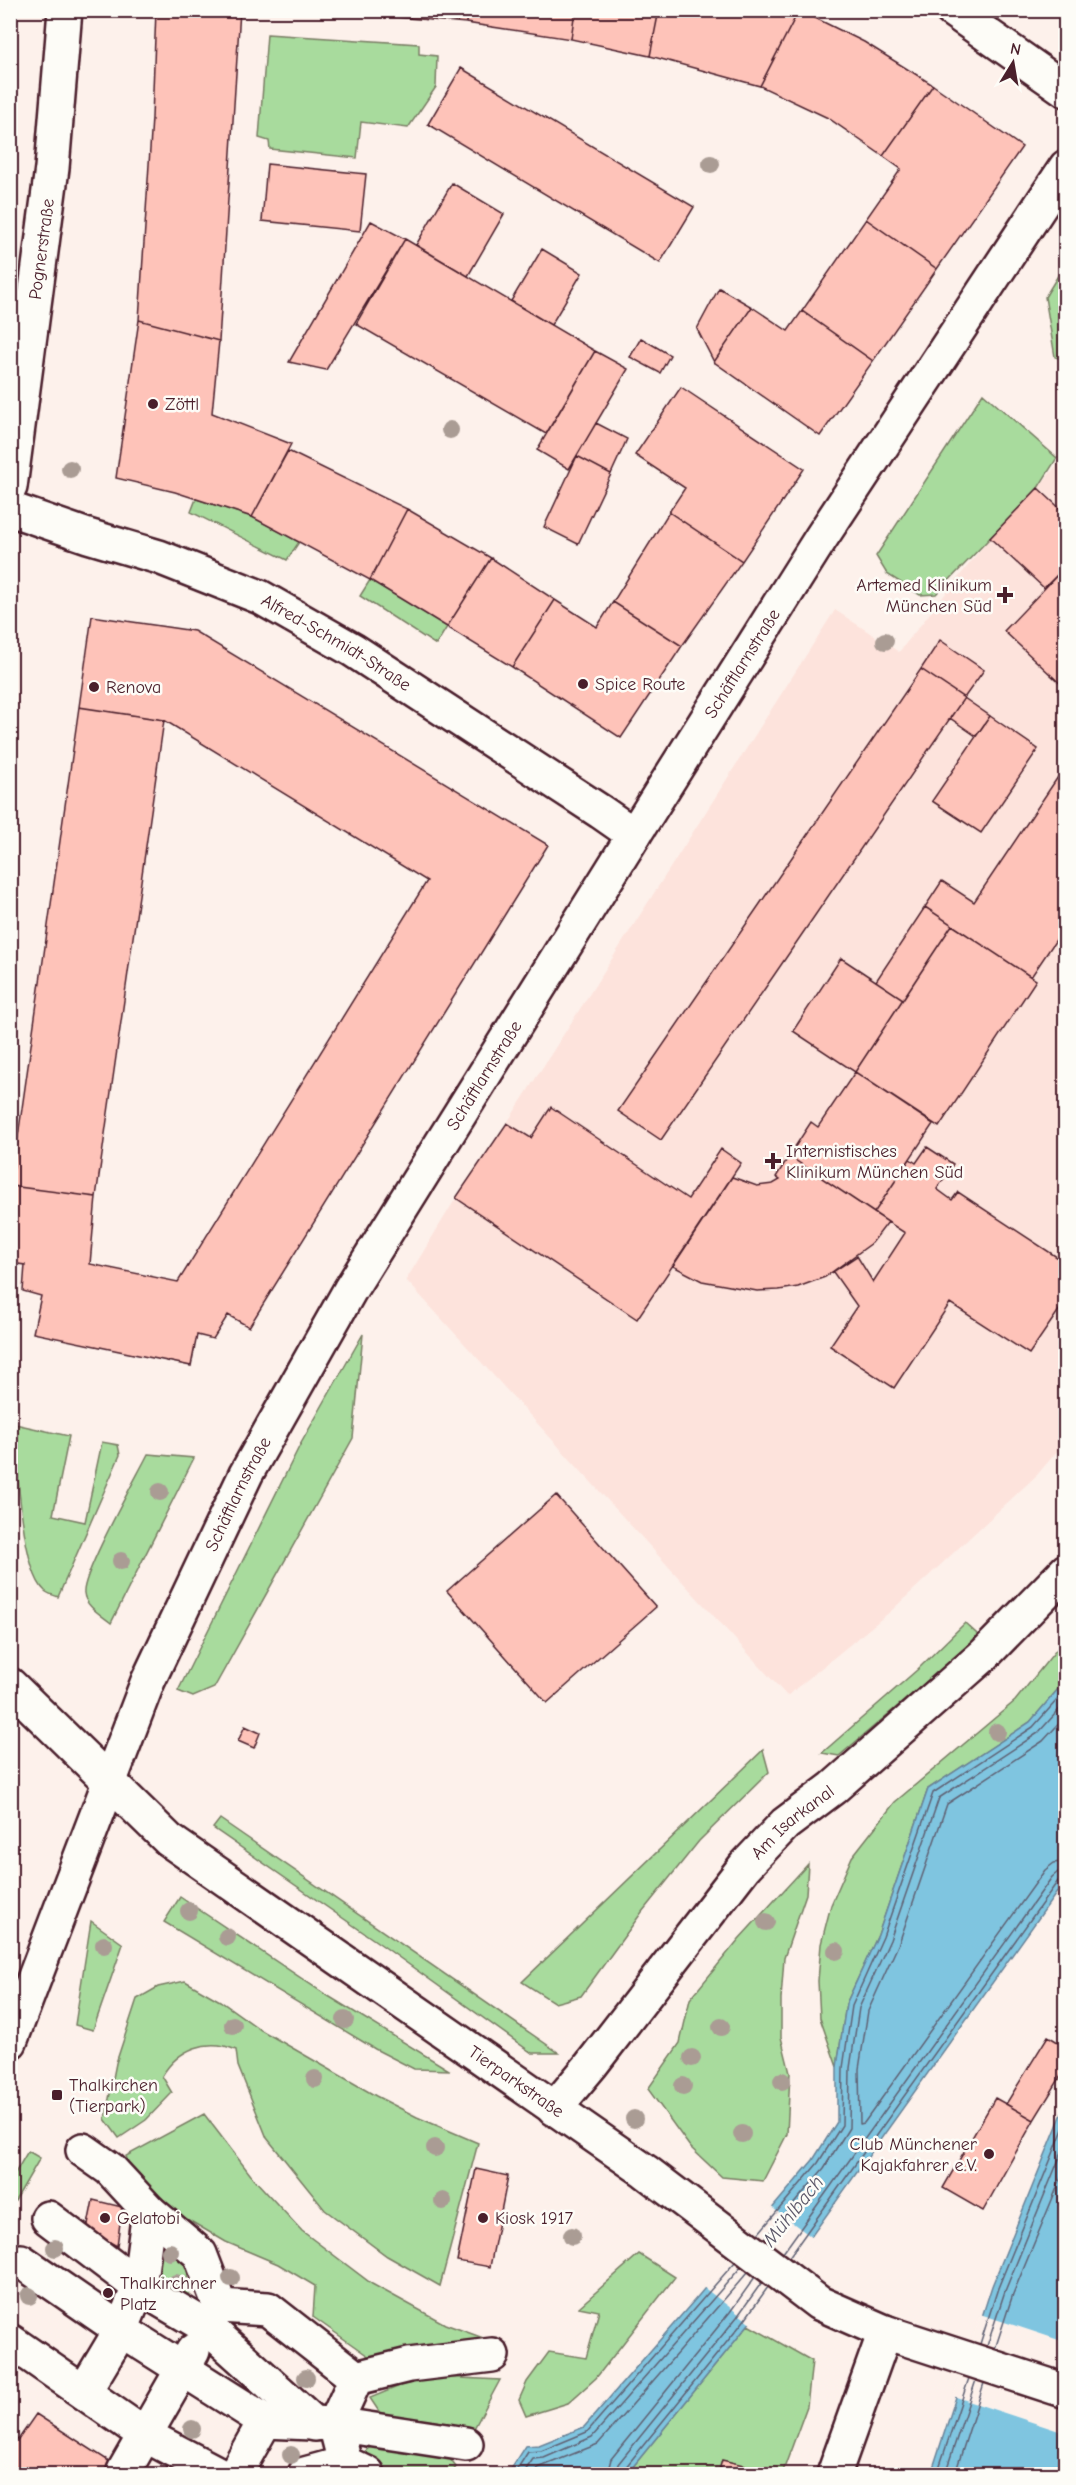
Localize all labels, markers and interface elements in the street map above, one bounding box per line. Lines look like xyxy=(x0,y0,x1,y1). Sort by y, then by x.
north arrow xyxy=(983,33,1043,93)
text: N xyxy=(1009,39,1023,59)
street label: Pognerstraße xyxy=(24,197,58,301)
place label: Zöttl xyxy=(165,394,199,415)
marker: Zöttl xyxy=(146,397,160,411)
place label: Artemed Klinikum München Süd xyxy=(856,575,992,617)
marker: Artemed Klinikum München Süd xyxy=(996,586,1014,604)
street label: Alfred-Schmidt-Straße xyxy=(258,590,415,696)
street label: Schäftlarnstraße xyxy=(700,605,784,722)
place label: Spice Route xyxy=(595,674,685,695)
place label: Renova xyxy=(106,677,161,698)
marker: Spice Route xyxy=(576,677,590,691)
marker: Renova xyxy=(87,680,101,694)
street label: Schäftlarnstraße xyxy=(442,1017,526,1134)
place label: Internistisches Klinikum München Süd xyxy=(786,1141,963,1183)
marker: Internistisches Klinikum München Süd xyxy=(764,1152,782,1170)
street label: Schäftlarnstraße xyxy=(200,1433,275,1555)
street label: Am Isarkanal xyxy=(747,1781,838,1864)
street label: Tierparkstraße xyxy=(464,2041,568,2122)
place label: Thalkirchen (Tierpark) xyxy=(69,2075,158,2117)
marker: Thalkirchen (Tierpark) xyxy=(50,2088,64,2102)
place label: Club Münchener Kajakfahrer e.V. xyxy=(849,2134,978,2176)
marker: Club Münchener Kajakfahrer e.V. xyxy=(982,2147,996,2161)
water label: Mühlbach xyxy=(757,2171,828,2252)
place label: Gelatobi xyxy=(117,2208,180,2229)
place label: Kiosk 1917 xyxy=(495,2208,574,2229)
marker: Gelatobi xyxy=(98,2211,112,2225)
marker: Kiosk 1917 xyxy=(476,2211,490,2225)
place label: Thalkirchner Platz xyxy=(120,2273,217,2315)
marker: Thalkirchner Platz xyxy=(101,2286,115,2300)

